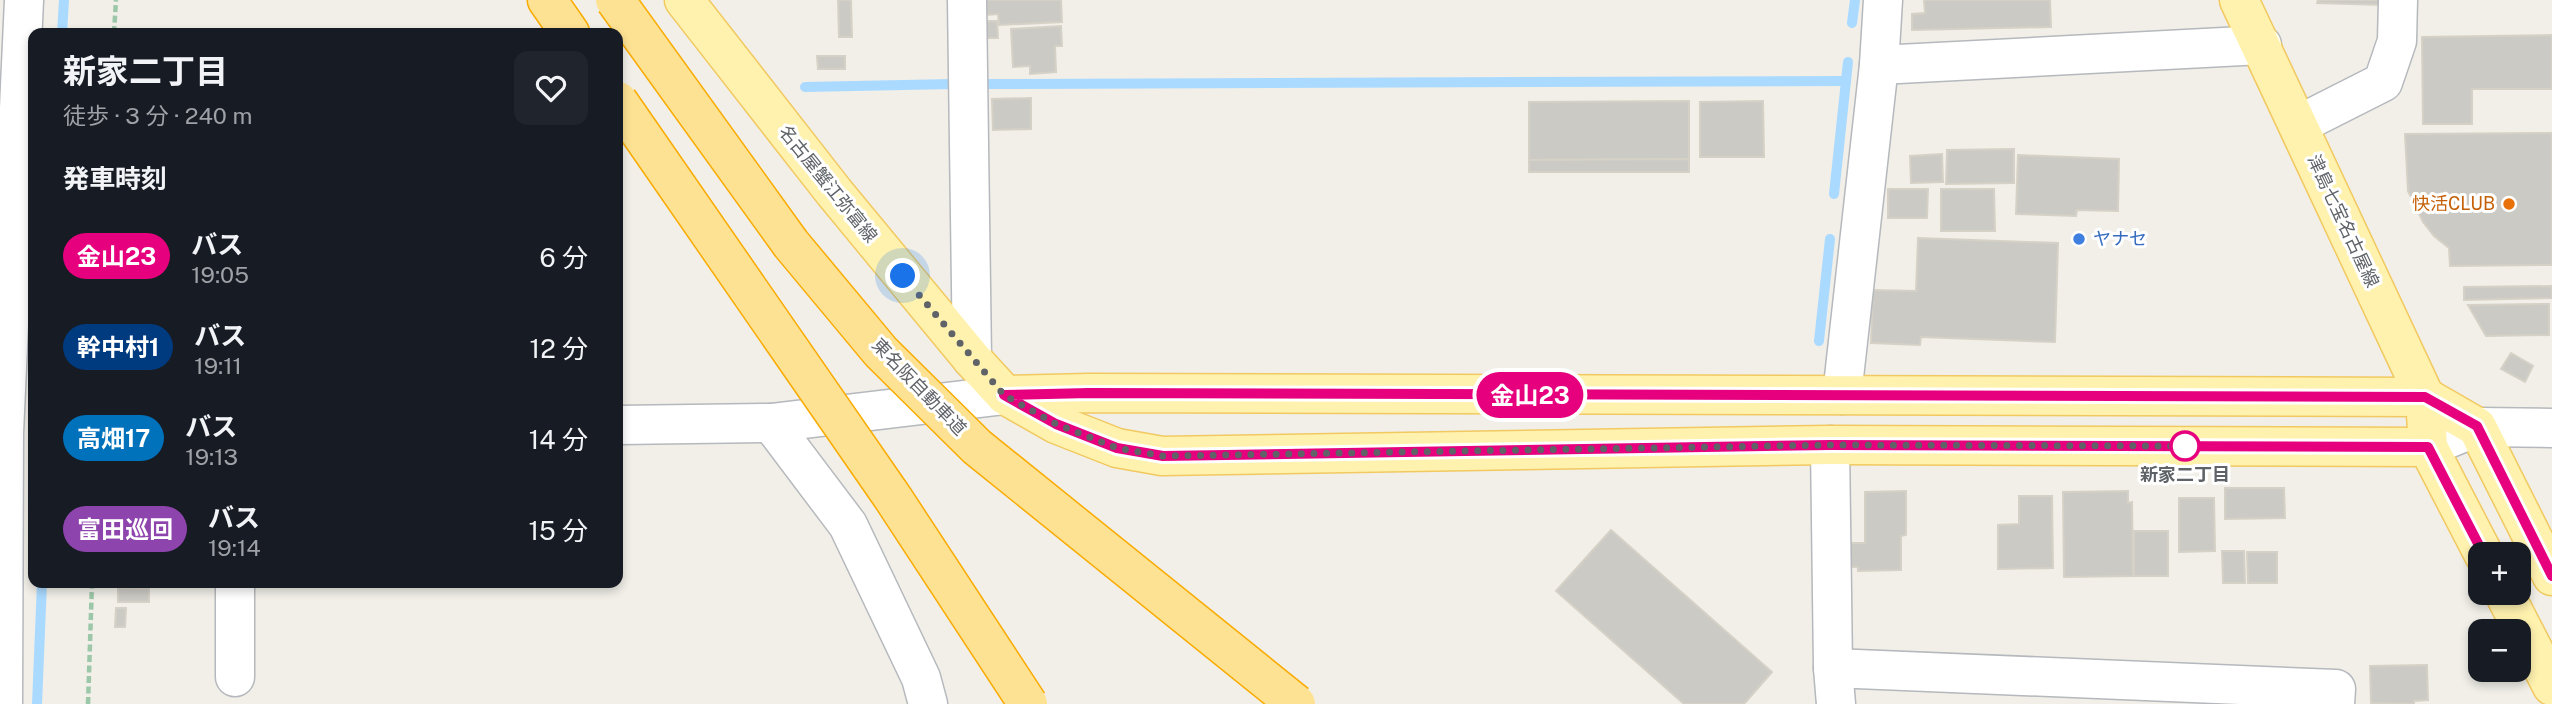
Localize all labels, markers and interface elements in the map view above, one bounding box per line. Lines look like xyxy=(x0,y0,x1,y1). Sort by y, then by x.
button: heart xyxy=(514,51,588,125)
text: 新家二丁目 xyxy=(63,52,228,90)
text: 徒歩 · 3 分 · 240 m xyxy=(63,102,252,129)
street label: 名古屋蟹江弥富線 xyxy=(775,121,882,246)
street label: 津島七宝名古屋線 xyxy=(2304,151,2383,290)
text: 発車時刻 xyxy=(63,163,167,194)
place label: 快活CLUB xyxy=(2412,193,2495,214)
marker: 快活CLUB xyxy=(2501,196,2517,212)
place label: ヤナセ xyxy=(2093,228,2147,249)
text: バス xyxy=(191,229,243,260)
marker: ヤナセ xyxy=(2071,231,2087,247)
text: 金山23 xyxy=(77,242,156,270)
text: 6 分 xyxy=(539,242,588,273)
your location xyxy=(885,258,920,293)
text: 19:05 xyxy=(191,261,249,288)
text: バス xyxy=(194,320,246,351)
text: 幹中村1 xyxy=(77,333,159,361)
text: 12 分 xyxy=(530,333,588,364)
street label: 東名阪自動車道 xyxy=(868,334,971,439)
text: 19:11 xyxy=(194,352,242,379)
line badge: 金山23 xyxy=(1481,372,1579,418)
text: 金山23 xyxy=(1490,381,1570,409)
text: バス xyxy=(185,411,237,442)
text: 高畑17 xyxy=(77,424,150,452)
text: 14 分 xyxy=(529,424,588,455)
marker: 新家二丁目 xyxy=(2170,431,2200,461)
text: 19:13 xyxy=(185,443,238,470)
place label: 新家二丁目 xyxy=(2140,464,2230,485)
text: バス xyxy=(208,502,260,533)
text: 富田巡回 xyxy=(77,515,173,543)
text: 15 分 xyxy=(528,515,588,546)
text: 19:14 xyxy=(208,534,261,561)
map controls xyxy=(2468,542,2531,682)
button: + xyxy=(2468,542,2531,605)
button: − xyxy=(2468,619,2531,682)

